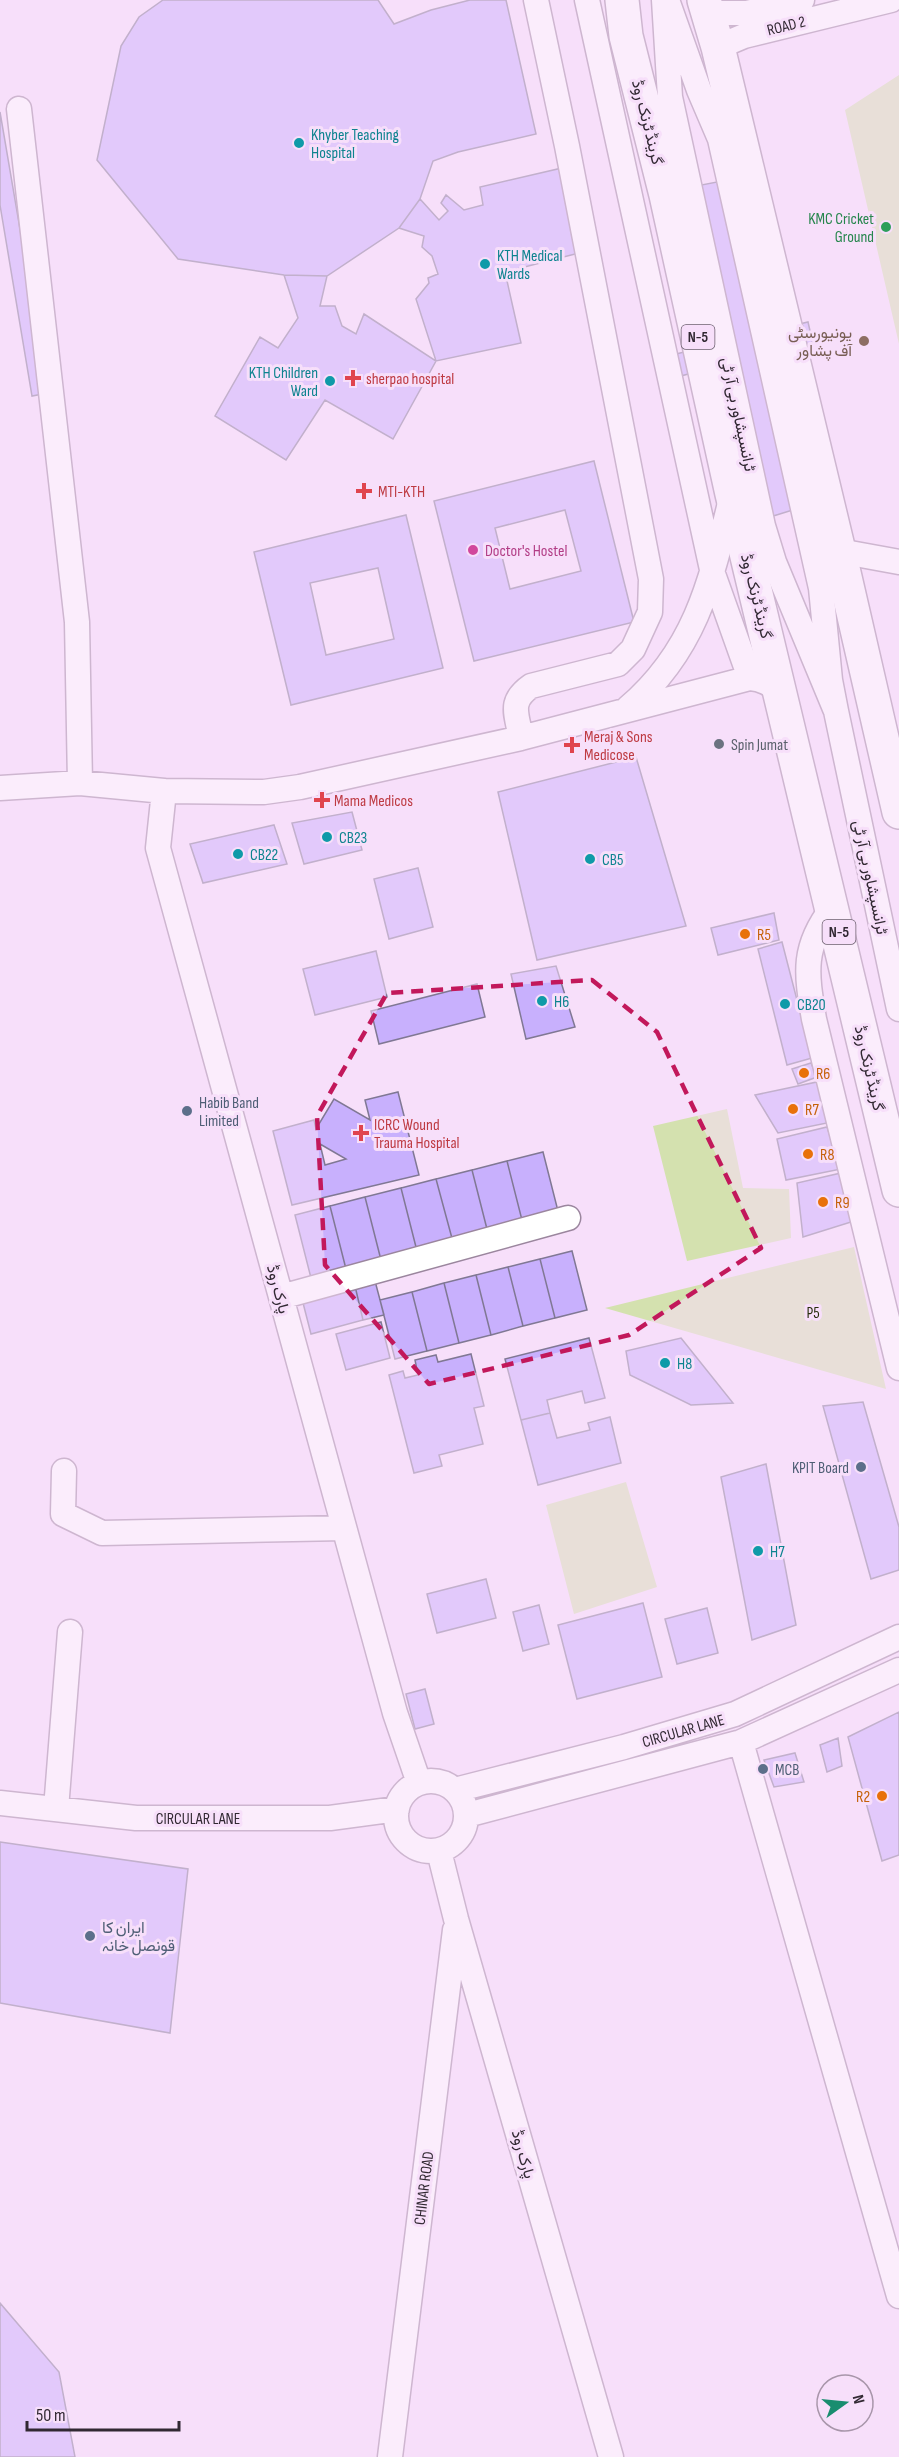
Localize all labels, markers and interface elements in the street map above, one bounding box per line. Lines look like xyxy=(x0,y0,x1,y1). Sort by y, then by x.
street label: ROAD 2 xyxy=(765,13,808,40)
street label: گرینڈ ٹرنک روڈ xyxy=(627,78,666,167)
place label: Khyber Teaching Hospital xyxy=(311,126,399,163)
marker: Khyber Teaching Hospital xyxy=(292,136,306,150)
place label: KMC Cricket Ground xyxy=(808,210,874,247)
marker: KMC Cricket Ground xyxy=(879,220,893,234)
place label: KTH Medical Wards xyxy=(497,247,562,284)
marker: KTH Medical Wards xyxy=(478,257,492,271)
place label: یونیورسٹی آف پشاور xyxy=(788,324,853,362)
road number: N-5 xyxy=(682,325,714,349)
marker: یونیورسٹی آف پشاور xyxy=(857,334,871,348)
street label: ٹرانسپشاور بی آر ٹی xyxy=(715,356,759,474)
place label: KTH Children Ward xyxy=(249,364,318,401)
marker: sherpao hospital xyxy=(344,369,362,387)
place label: sherpao hospital xyxy=(366,370,454,389)
marker: KTH Children Ward xyxy=(323,374,337,388)
marker: MTI-KTH xyxy=(355,482,373,500)
place label: MTI-KTH xyxy=(378,483,425,502)
place label: Doctor's Hostel xyxy=(485,542,567,561)
marker: Doctor's Hostel xyxy=(466,543,480,557)
street label: گرینڈ ٹرنک روڈ xyxy=(736,552,775,641)
place label: Meraj & Sons Medicose xyxy=(584,728,653,765)
place label: Spin Jumat xyxy=(731,736,788,755)
marker: Spin Jumat xyxy=(712,737,726,751)
marker: Meraj & Sons Medicose xyxy=(565,738,579,752)
place label: Mama Medicos xyxy=(334,792,413,811)
marker: Mama Medicos xyxy=(315,793,329,807)
street label: ٹرانسپشاور بی آر ٹی xyxy=(847,819,891,937)
place label: CB23 xyxy=(339,829,367,848)
marker: CB23 xyxy=(320,830,334,844)
place label: CB22 xyxy=(250,846,278,865)
marker: CB22 xyxy=(231,847,245,861)
place label: CB5 xyxy=(602,851,623,870)
marker: CB5 xyxy=(583,852,597,866)
road number: N-5 xyxy=(822,920,856,944)
place label: R5 xyxy=(757,926,771,945)
marker: R5 xyxy=(738,927,752,941)
place label: H6 xyxy=(554,993,569,1012)
marker: H6 xyxy=(535,994,549,1008)
place label: CB20 xyxy=(797,996,826,1015)
marker: CB20 xyxy=(778,997,792,1011)
street label: گرینڈ ٹرنک روڈ xyxy=(850,1024,888,1113)
place label: R6 xyxy=(816,1065,830,1084)
marker: R6 xyxy=(797,1066,811,1080)
place label: Habib Band Limited xyxy=(199,1094,259,1131)
place label: R7 xyxy=(805,1101,819,1120)
marker: R7 xyxy=(786,1102,800,1116)
marker: Habib Band Limited xyxy=(180,1104,194,1118)
place label: ICRC Wound Trauma Hospital xyxy=(374,1116,460,1153)
marker: ICRC Wound Trauma Hospital xyxy=(352,1124,370,1142)
place label: R8 xyxy=(820,1146,834,1165)
marker: R8 xyxy=(801,1147,815,1161)
place label: R9 xyxy=(835,1194,849,1213)
marker: R9 xyxy=(816,1195,830,1209)
street label: پارک روڈ xyxy=(261,1263,293,1316)
park label: P5 xyxy=(806,1304,820,1323)
place label: H8 xyxy=(677,1355,692,1374)
marker: H8 xyxy=(658,1356,672,1370)
place label: KPIT Board xyxy=(792,1459,849,1478)
marker: KPIT Board xyxy=(854,1460,868,1474)
place label: H7 xyxy=(770,1543,785,1562)
marker: H7 xyxy=(751,1544,765,1558)
street label: CIRCULAR LANE xyxy=(640,1711,727,1752)
place label: MCB xyxy=(775,1761,799,1780)
marker: MCB xyxy=(756,1762,770,1776)
place label: R2 xyxy=(856,1788,870,1807)
marker: R2 xyxy=(875,1789,889,1803)
street label: CIRCULAR LANE xyxy=(156,1810,240,1829)
place label: ایران کا قونصل خانہ xyxy=(102,1919,175,1956)
marker: ایران کا قونصل خانہ xyxy=(83,1929,97,1943)
street label: پارک روڈ xyxy=(506,2128,539,2181)
street label: CHINAR ROAD xyxy=(411,2150,438,2226)
north arrow xyxy=(815,2373,875,2433)
text: N xyxy=(848,2393,868,2406)
scale bar xyxy=(27,2394,178,2432)
text: 50 m xyxy=(36,2405,66,2426)

